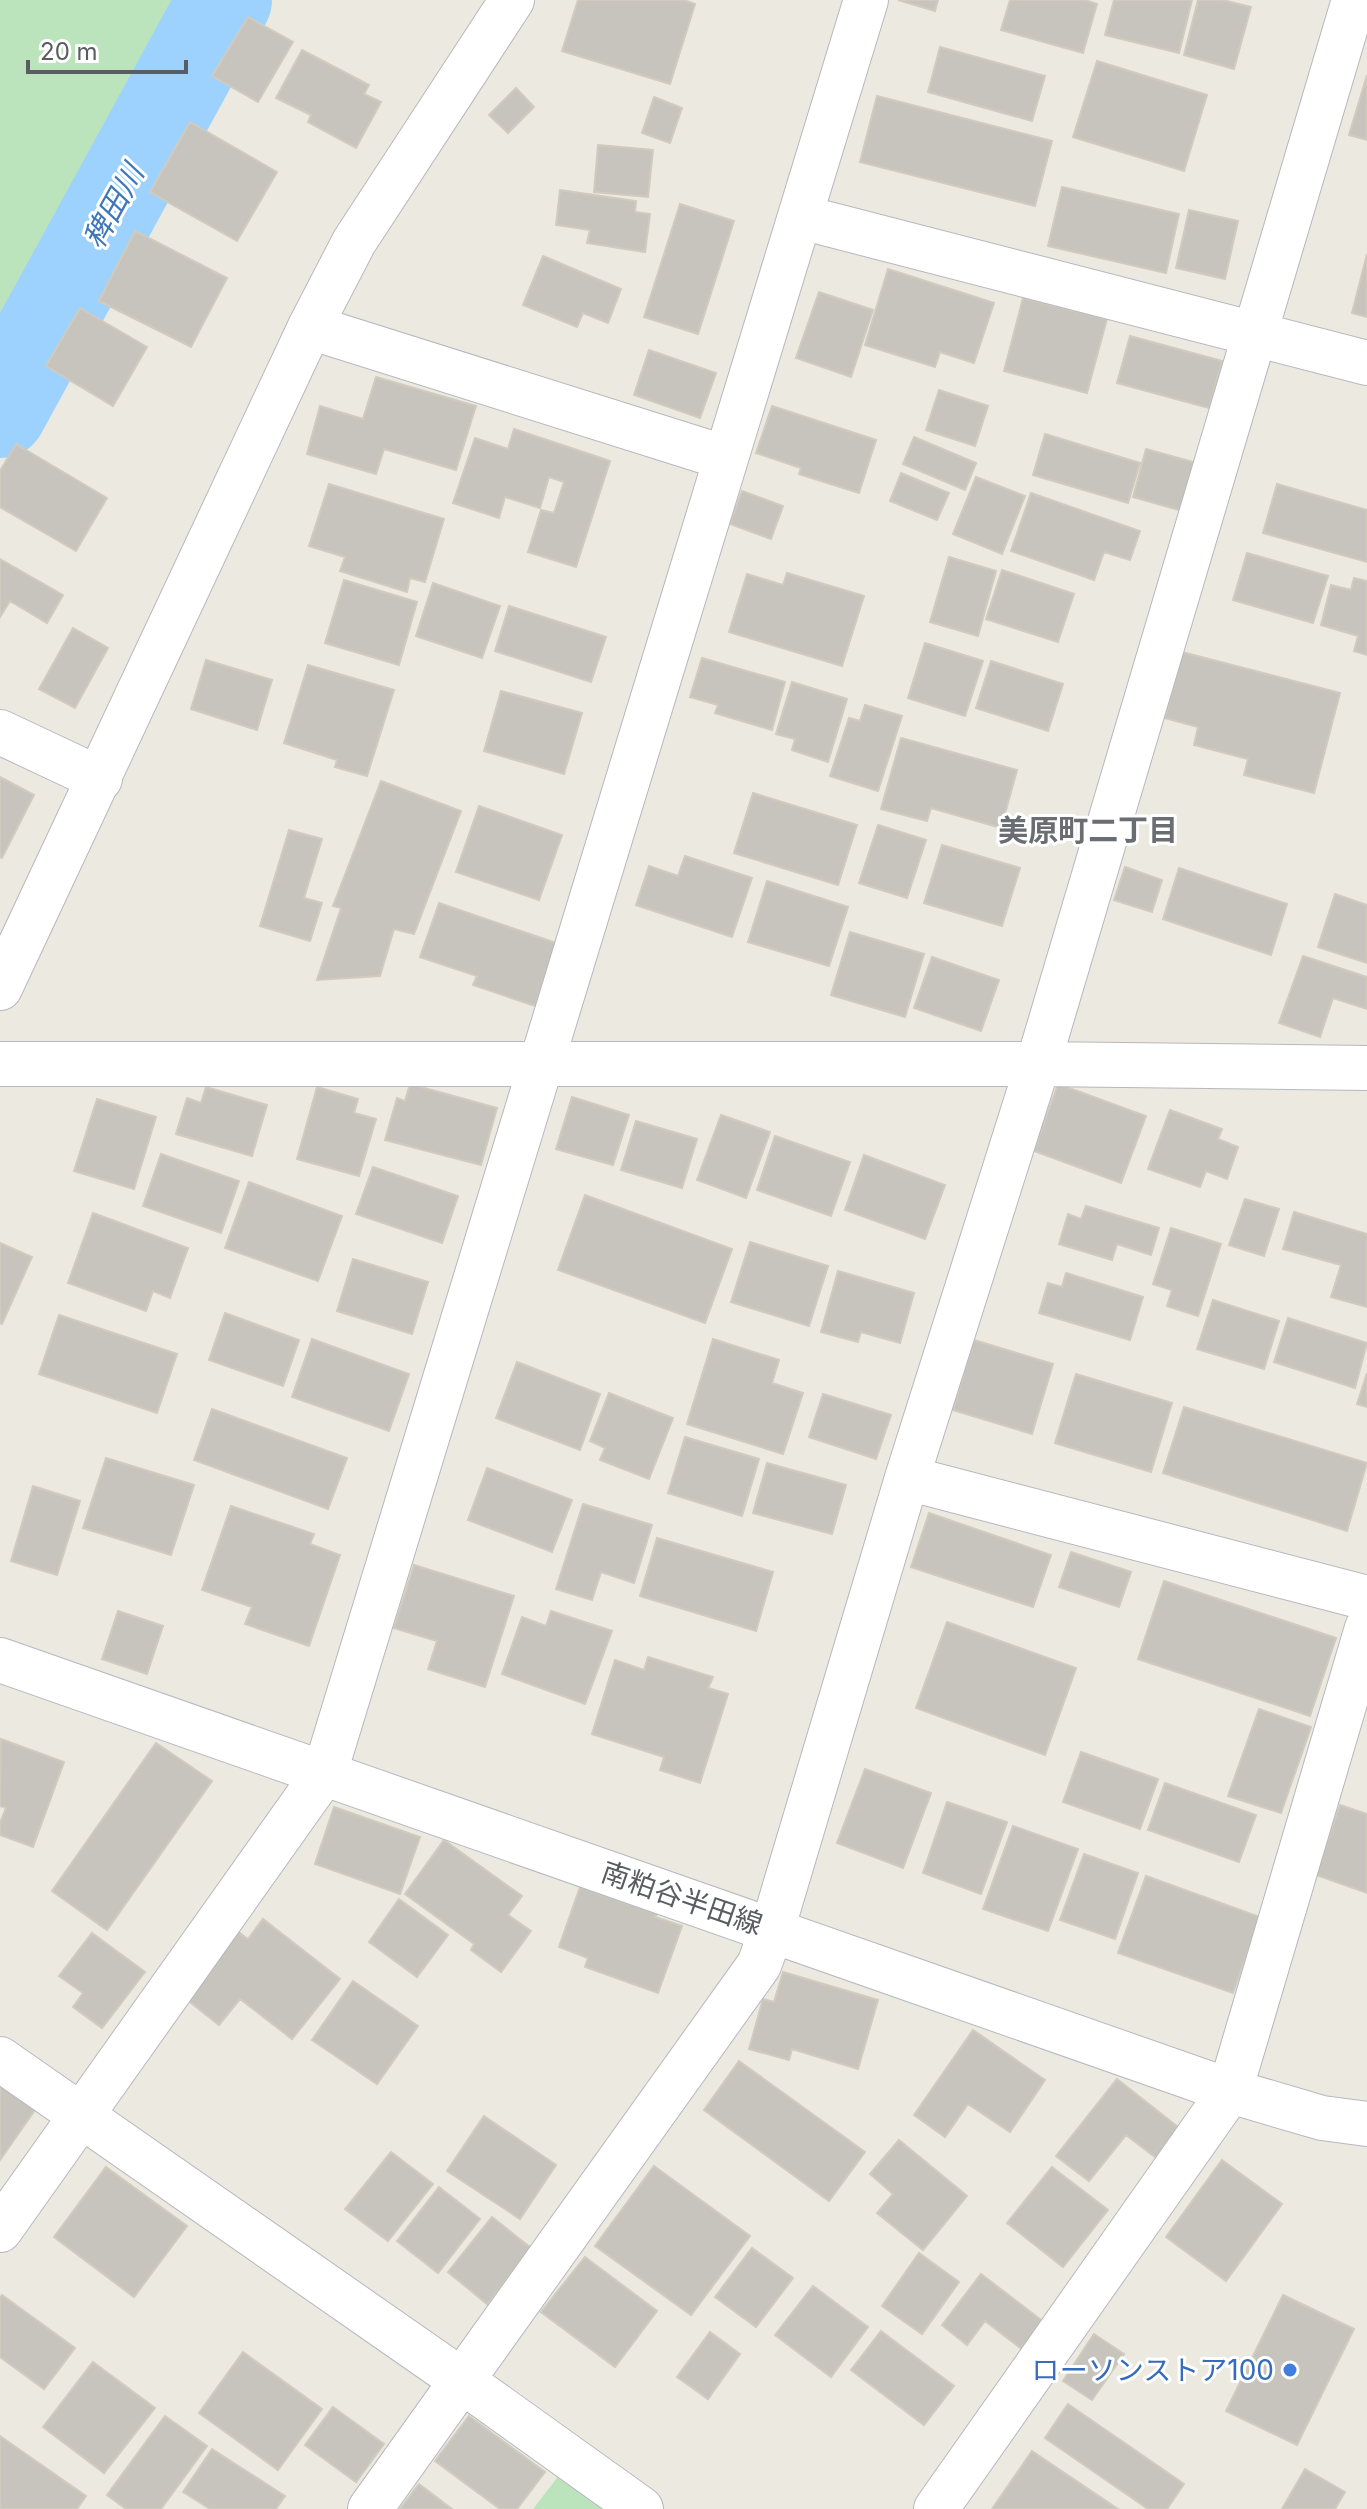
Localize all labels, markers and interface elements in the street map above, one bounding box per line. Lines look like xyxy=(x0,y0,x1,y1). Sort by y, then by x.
scale bar xyxy=(28,24,186,74)
text: 20 m xyxy=(40,37,98,66)
water label: 稗田川 xyxy=(75,155,152,254)
district label: 美原町二丁目 xyxy=(998,812,1178,848)
street label: 南粕谷半田線 xyxy=(597,1855,767,1941)
place label: ローソンストア100 xyxy=(1032,2353,1274,2387)
marker: ローソンストア100 xyxy=(1281,2361,1299,2379)

